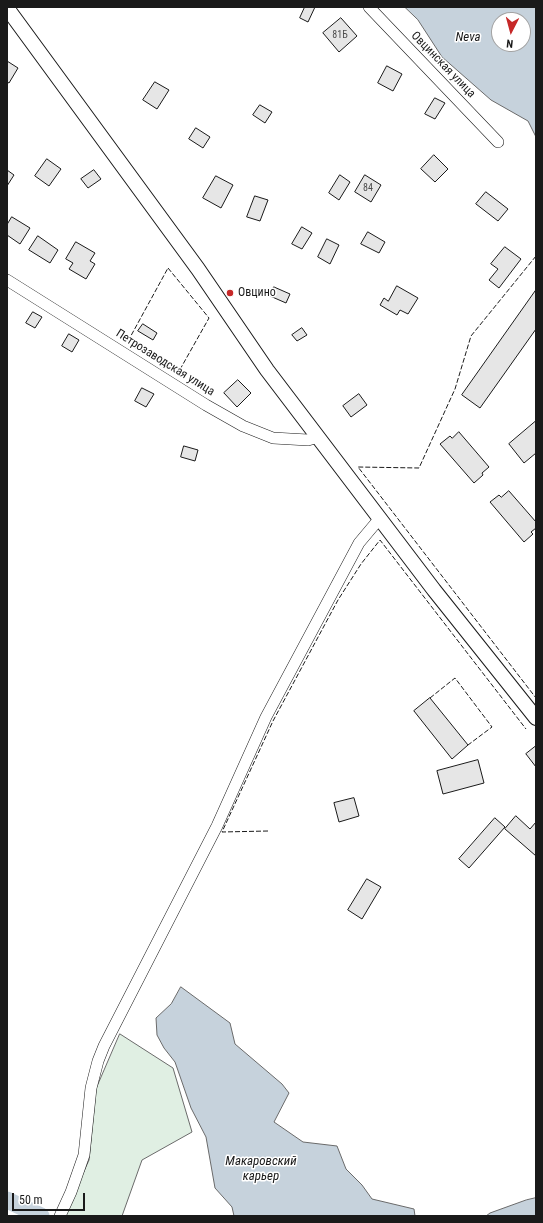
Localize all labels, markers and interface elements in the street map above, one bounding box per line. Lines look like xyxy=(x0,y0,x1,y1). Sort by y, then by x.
north arrow xyxy=(491,12,531,52)
house number: 81Б xyxy=(332,29,348,41)
street label: Овцинская улица xyxy=(408,29,478,101)
water label: Neva xyxy=(456,30,480,46)
text: N xyxy=(506,37,514,50)
house number: 84 xyxy=(363,182,373,194)
place label: Овцино xyxy=(238,286,276,300)
marker: Овцино xyxy=(225,288,235,298)
street label: Петрозаводская улица xyxy=(113,327,217,399)
water label: Макаровский карьер xyxy=(225,1154,297,1185)
scale bar xyxy=(14,1185,87,1211)
text: 50 m xyxy=(19,1193,43,1207)

